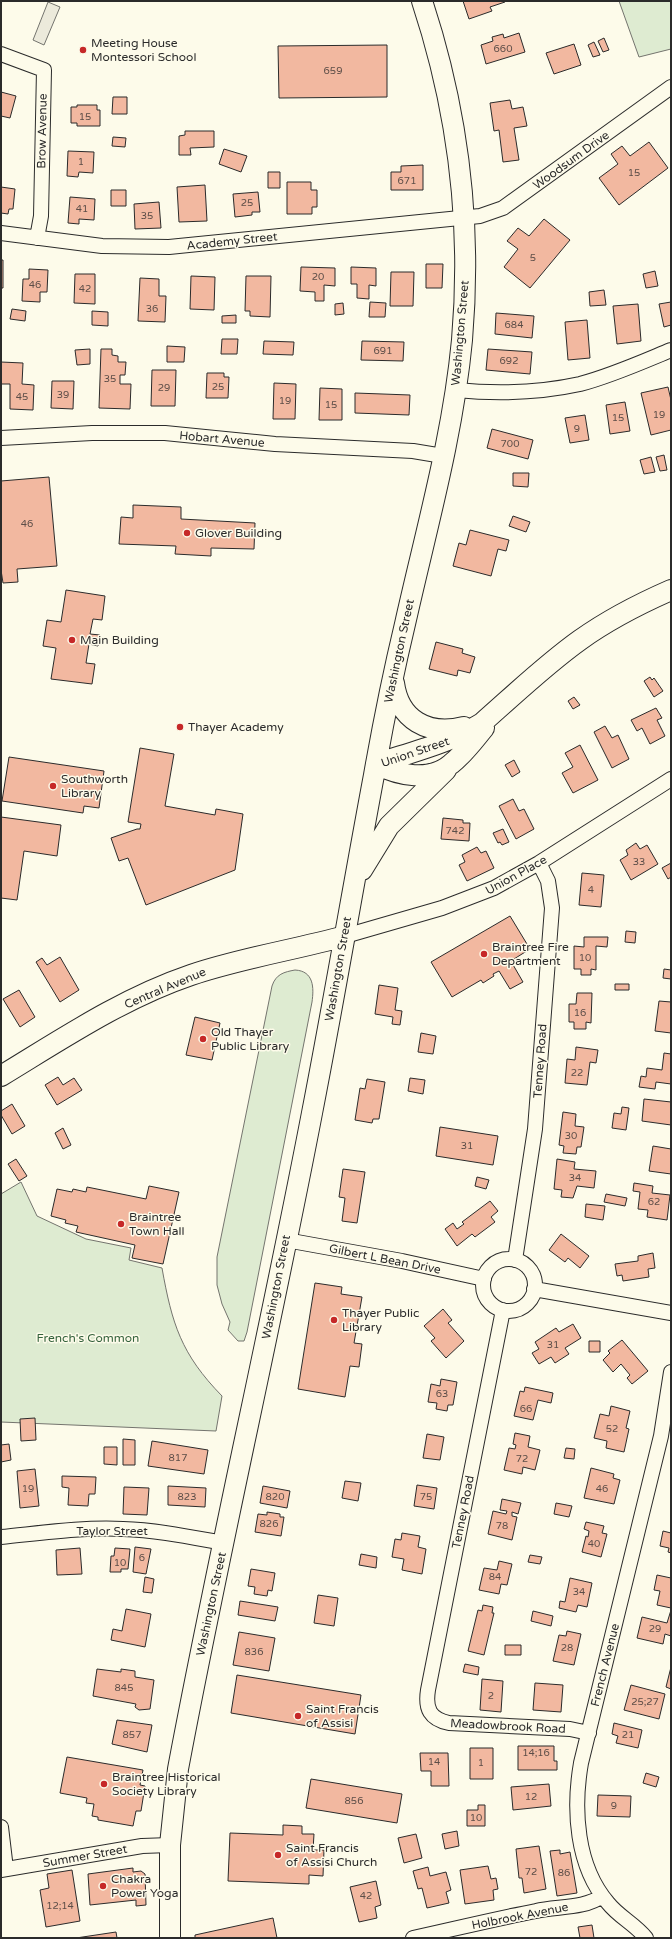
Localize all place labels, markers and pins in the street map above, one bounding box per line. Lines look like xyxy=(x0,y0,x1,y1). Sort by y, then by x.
place label: Meeting House Montessori School xyxy=(91,36,196,64)
marker: Meeting House Montessori School xyxy=(78,45,88,55)
place label: Glover Building xyxy=(195,526,282,540)
marker: Glover Building xyxy=(182,528,192,538)
place label: Main Building xyxy=(80,633,159,647)
marker: Main Building xyxy=(67,635,77,645)
place label: Thayer Academy xyxy=(188,720,284,734)
marker: Thayer Academy xyxy=(175,722,185,732)
place label: Southworth Library xyxy=(61,772,128,800)
marker: Southworth Library xyxy=(48,781,58,791)
place label: Braintree Fire Department xyxy=(492,940,569,968)
marker: Braintree Fire Department xyxy=(479,949,489,959)
place label: Old Thayer Public Library xyxy=(211,1025,290,1053)
marker: Old Thayer Public Library xyxy=(198,1034,208,1044)
place label: Braintree Town Hall xyxy=(129,1210,184,1238)
marker: Braintree Town Hall xyxy=(116,1219,126,1229)
place label: Thayer Public Library xyxy=(342,1306,419,1334)
marker: Thayer Public Library xyxy=(329,1315,339,1325)
place label: Saint Francis of Assisi xyxy=(306,1702,379,1730)
marker: Saint Francis of Assisi xyxy=(293,1711,303,1721)
place label: Braintree Historical Society Library xyxy=(112,1770,221,1798)
marker: Braintree Historical Society Library xyxy=(99,1779,109,1789)
place label: Saint Francis of Assisi Church xyxy=(286,1841,377,1869)
marker: Saint Francis of Assisi Church xyxy=(273,1850,283,1860)
place label: Chakra Power Yoga xyxy=(111,1872,178,1900)
marker: Chakra Power Yoga xyxy=(98,1881,108,1891)

